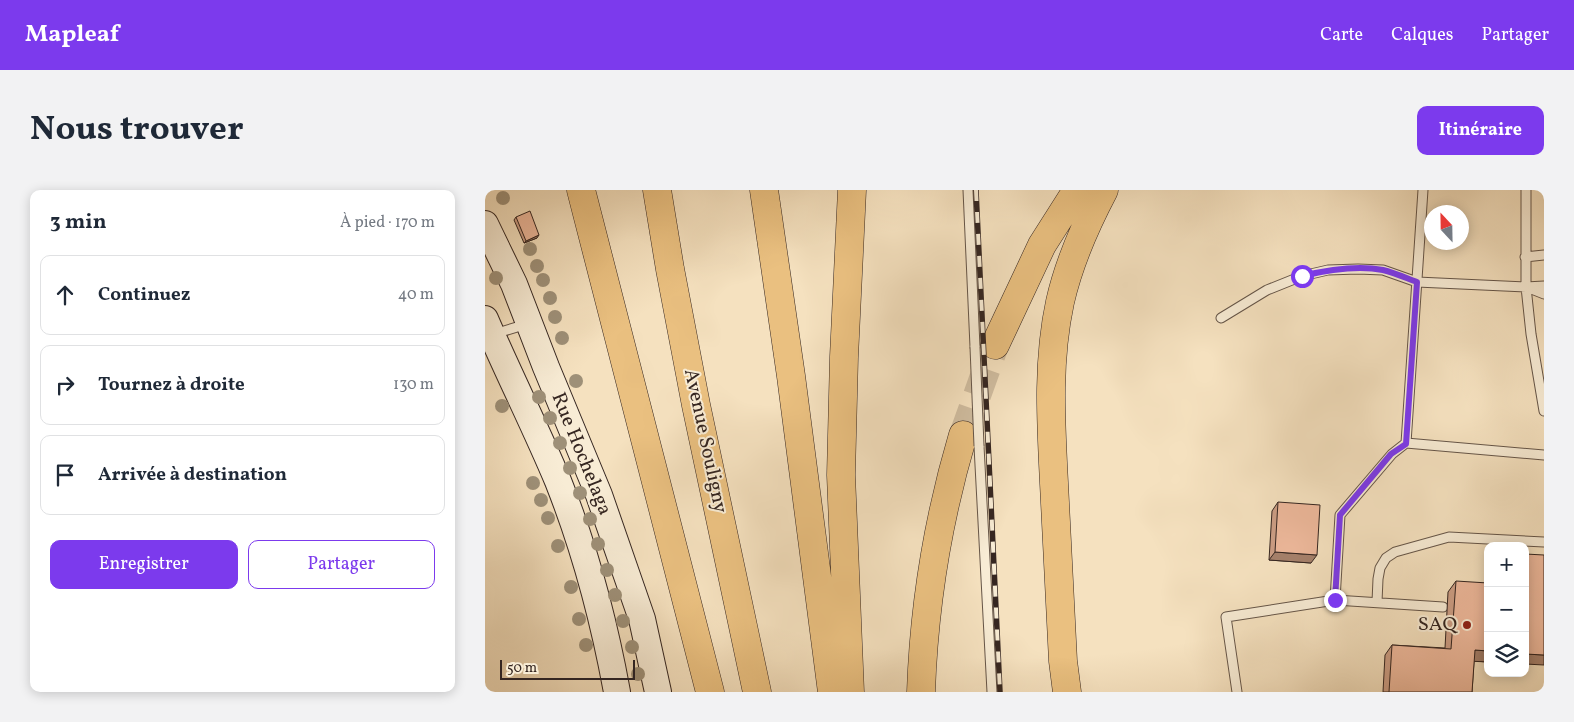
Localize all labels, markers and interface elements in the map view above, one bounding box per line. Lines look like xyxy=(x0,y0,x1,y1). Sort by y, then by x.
text: Mapleaf xyxy=(25,18,119,52)
text: Carte xyxy=(1320,23,1363,48)
text: Calques xyxy=(1391,23,1453,48)
text: Partager xyxy=(1481,23,1549,48)
text: Nous trouver xyxy=(30,106,244,154)
button: Itinéraire xyxy=(1417,106,1544,155)
north arrow xyxy=(1424,205,1469,250)
text: 3 min xyxy=(50,208,106,237)
text: À pied · 170 m xyxy=(340,212,435,234)
route start xyxy=(1291,265,1314,288)
icon: ahead xyxy=(51,281,79,309)
text: Continuez xyxy=(98,282,190,308)
text: 40 m xyxy=(398,284,434,306)
street label: Avenue Souligny xyxy=(676,366,734,516)
icon: right xyxy=(51,371,79,399)
text: Tournez à droite xyxy=(98,372,245,398)
text: 130 m xyxy=(393,374,434,396)
street label: Rue Hochelaga xyxy=(544,388,618,520)
icon: arrive xyxy=(51,461,79,489)
text: Arrivée à destination xyxy=(98,462,287,488)
button: Enregistrer xyxy=(50,540,238,589)
button: Partager xyxy=(248,540,435,589)
map controls xyxy=(1484,542,1529,677)
button: + xyxy=(1484,542,1529,587)
button: − xyxy=(1484,587,1529,632)
route end xyxy=(1324,589,1347,612)
place label: SAQ xyxy=(1418,611,1458,639)
marker: SAQ xyxy=(1461,619,1473,631)
button: layers xyxy=(1484,632,1529,677)
scale bar xyxy=(500,657,635,680)
text: 50 m xyxy=(507,659,537,678)

